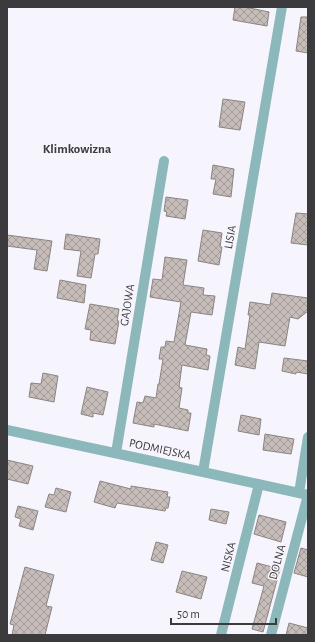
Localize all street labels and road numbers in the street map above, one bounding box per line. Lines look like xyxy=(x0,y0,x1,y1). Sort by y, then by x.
street label: LISIA xyxy=(222,224,238,250)
street label: GAJOWA xyxy=(118,283,136,327)
street label: PODMIEJSKA xyxy=(128,437,192,461)
street label: NISKA xyxy=(218,541,238,573)
street label: DOLNA xyxy=(267,543,287,581)

